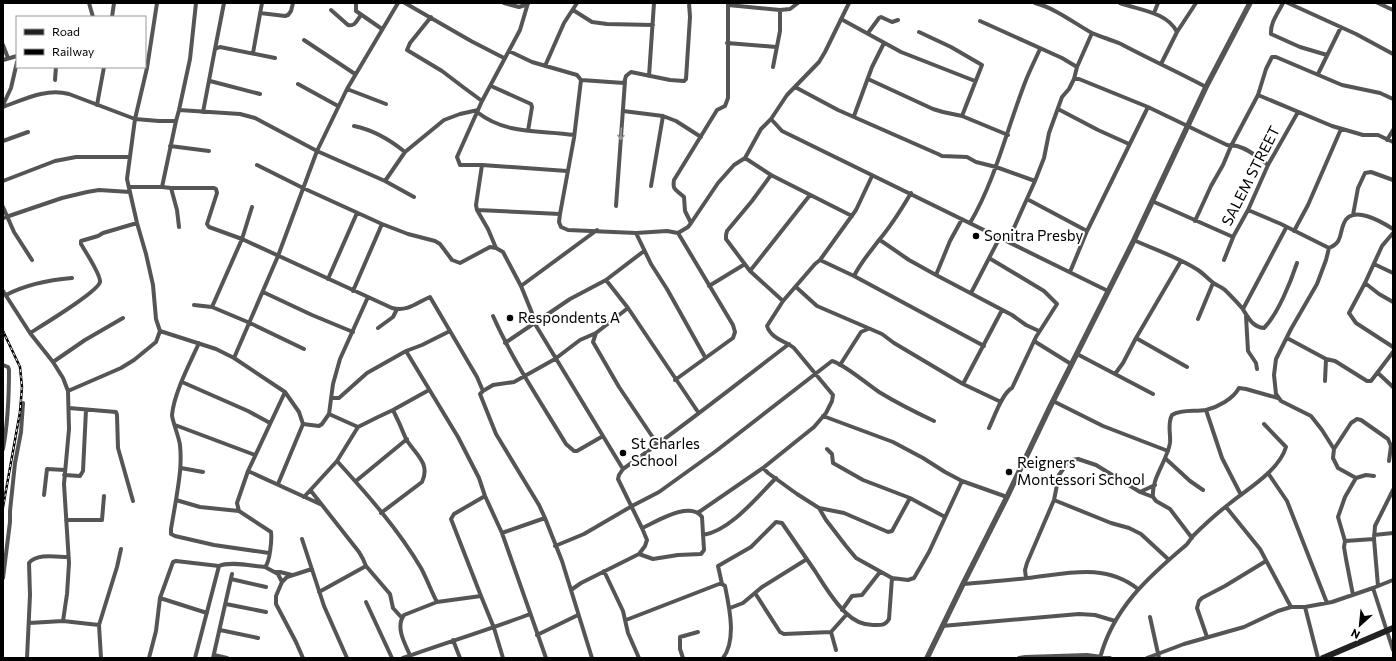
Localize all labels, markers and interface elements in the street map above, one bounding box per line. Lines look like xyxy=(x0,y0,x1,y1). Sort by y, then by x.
legend xyxy=(16,16,146,68)
text: Road xyxy=(52,24,80,38)
text: Railway xyxy=(52,44,94,58)
street label: SALEM STREET xyxy=(1217,122,1283,228)
one-way arrow xyxy=(618,127,625,140)
place label: Sonitra Presby xyxy=(984,226,1083,244)
marker: Sonitra Presby xyxy=(971,231,981,241)
place label: Respondents A xyxy=(518,308,620,326)
marker: Respondents A xyxy=(505,313,515,323)
place label: St Charles School xyxy=(631,434,700,469)
marker: St Charles School xyxy=(618,448,628,458)
place label: Reigners Montessori School xyxy=(1017,453,1145,488)
marker: Reigners Montessori School xyxy=(1004,467,1014,477)
north arrow xyxy=(1340,605,1380,645)
text: N xyxy=(1349,627,1362,642)

